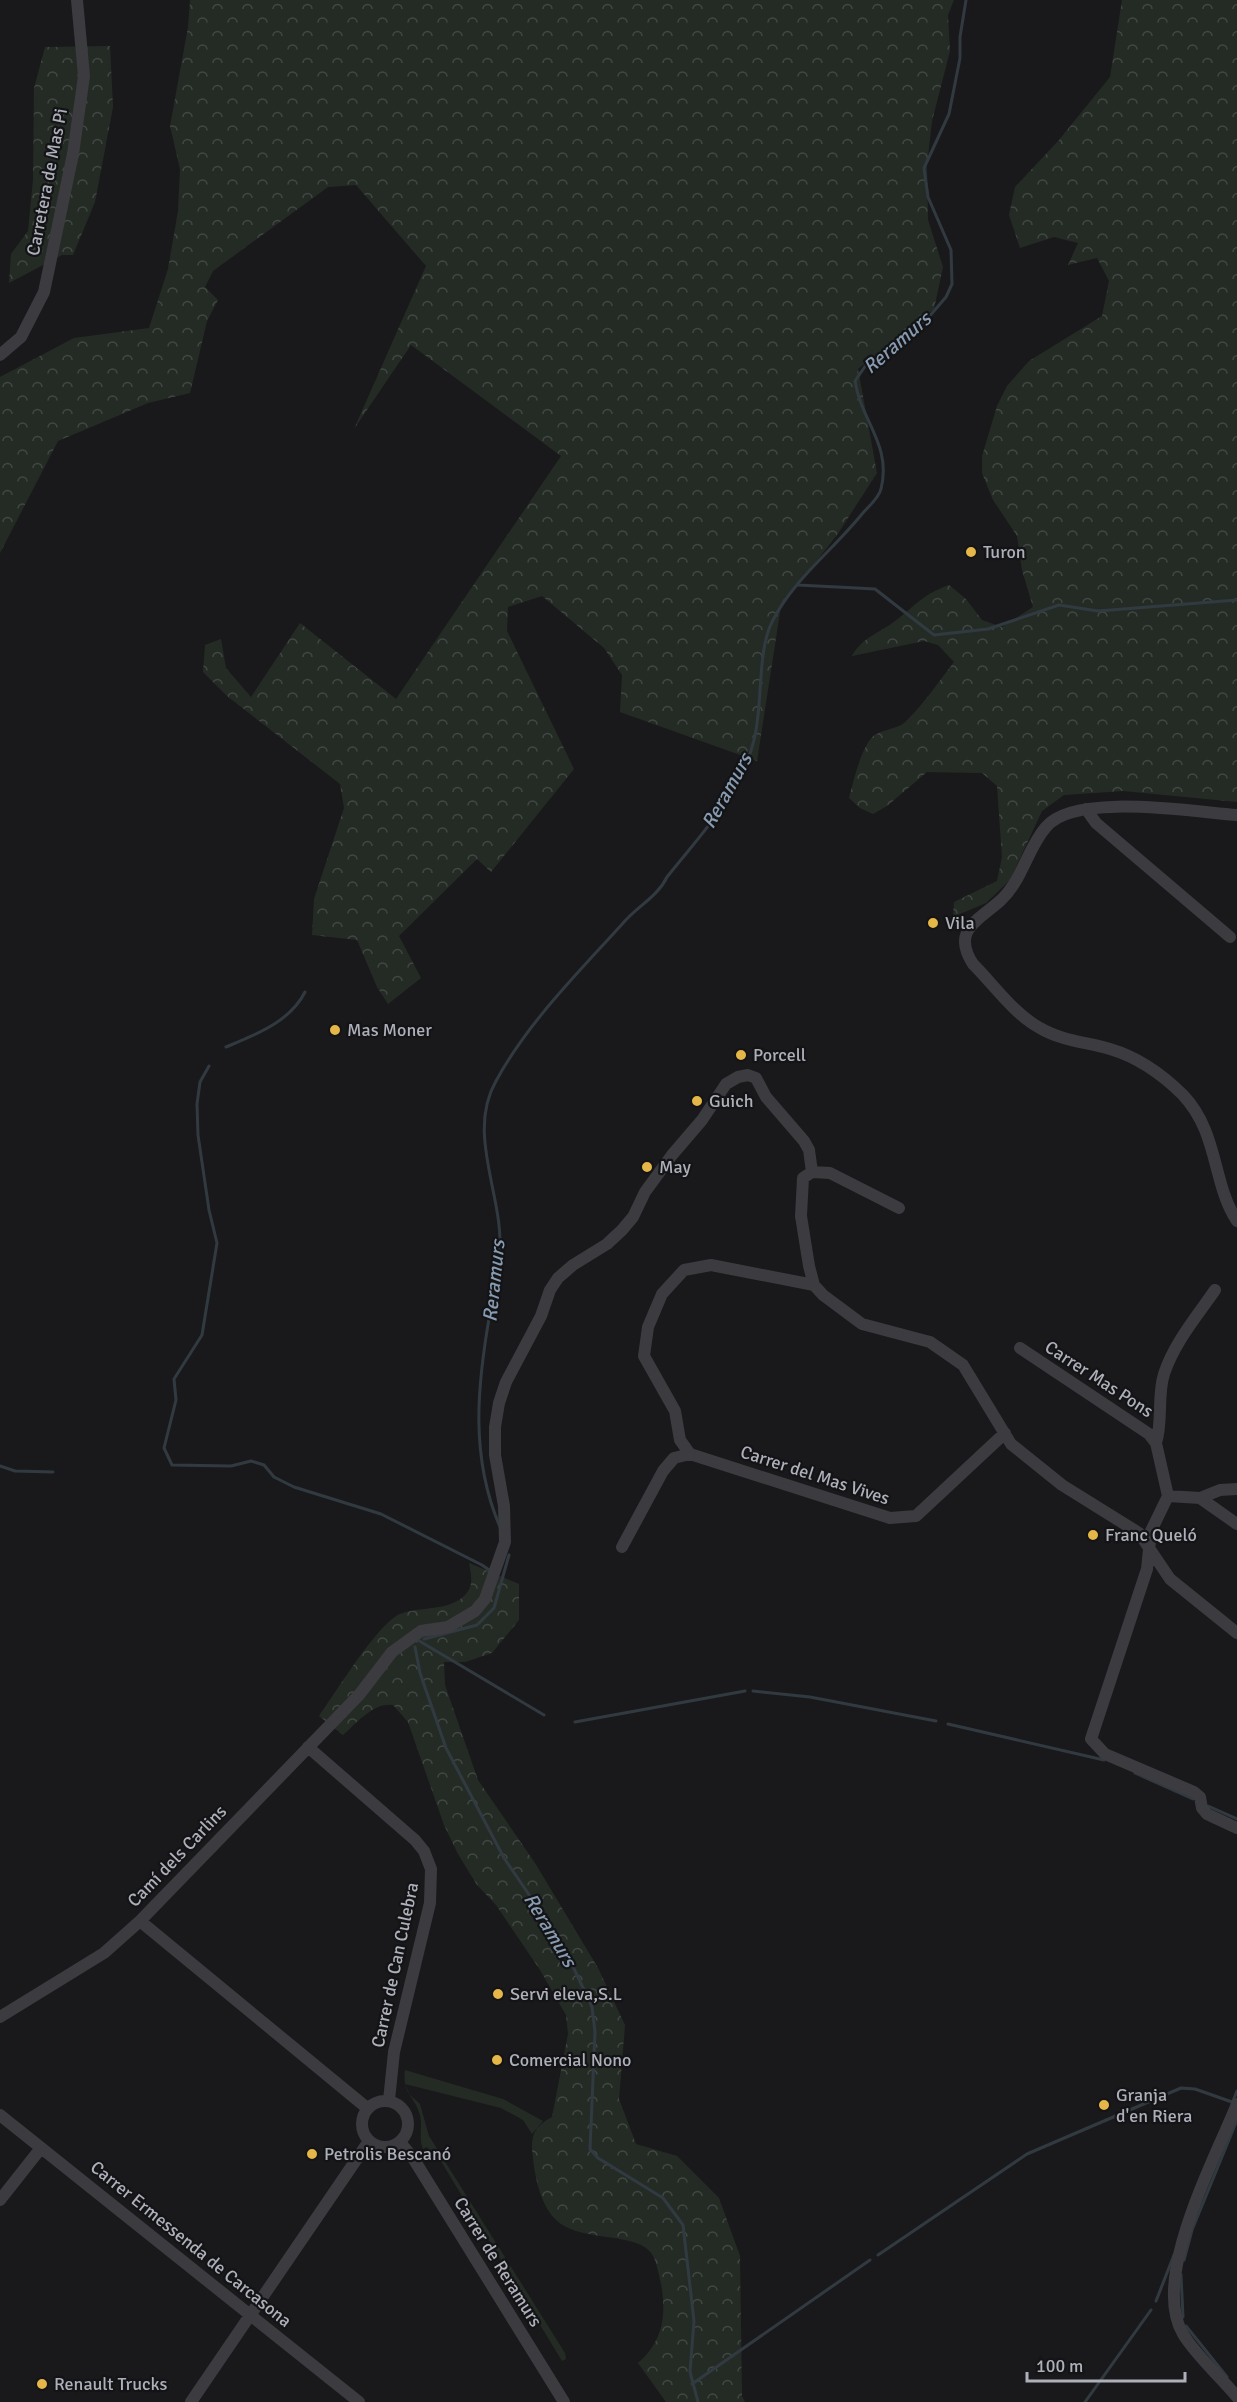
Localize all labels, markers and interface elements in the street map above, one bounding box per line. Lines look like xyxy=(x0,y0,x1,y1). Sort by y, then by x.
street label: Carretera de Mas Pi xyxy=(22,106,72,258)
water label: Reramurs xyxy=(858,305,938,379)
place label: Turon xyxy=(983,541,1026,563)
marker: Turon xyxy=(964,545,978,559)
water label: Reramurs xyxy=(696,747,759,833)
place label: Vila xyxy=(945,912,975,934)
marker: Vila xyxy=(926,916,940,930)
place label: Mas Moner xyxy=(347,1019,432,1041)
marker: Mas Moner xyxy=(328,1023,342,1037)
place label: Porcell xyxy=(753,1044,806,1066)
marker: Porcell xyxy=(734,1048,748,1062)
place label: Guich xyxy=(709,1090,754,1112)
marker: Guich xyxy=(690,1094,704,1108)
place label: May xyxy=(659,1156,691,1178)
marker: May xyxy=(640,1160,654,1174)
water label: Reramurs xyxy=(477,1237,511,1323)
street label: Carrer Mas Pons xyxy=(1041,1336,1157,1422)
street label: Carrer del Mas Vives xyxy=(738,1441,892,1510)
place label: Franc Queló xyxy=(1105,1524,1197,1546)
marker: Franc Queló xyxy=(1086,1528,1100,1542)
street label: Camí dels Carlins xyxy=(123,1800,231,1911)
street label: Carrer de Can Culebra xyxy=(367,1880,423,2050)
water label: Reramurs xyxy=(518,1888,583,1974)
place label: Servi eleva,S.L xyxy=(510,1983,622,2005)
marker: Servi eleva,S.L xyxy=(491,1987,505,2001)
place label: Comercial Nono xyxy=(509,2049,631,2071)
marker: Comercial Nono xyxy=(490,2053,504,2067)
place label: Granja d'en Riera xyxy=(1116,2084,1192,2127)
marker: Granja d'en Riera xyxy=(1097,2098,1111,2112)
place label: Petrolis Bescanó xyxy=(324,2143,451,2165)
marker: Petrolis Bescanó xyxy=(305,2147,319,2161)
street label: Carrer Ermessenda de Carcasona xyxy=(86,2156,296,2332)
street label: Carrer de Reramurs xyxy=(449,2193,547,2331)
scale bar xyxy=(1027,2345,1184,2383)
text: 100 m xyxy=(1036,2355,1083,2377)
place label: Renault Trucks xyxy=(54,2373,168,2395)
marker: Renault Trucks xyxy=(35,2377,49,2391)

